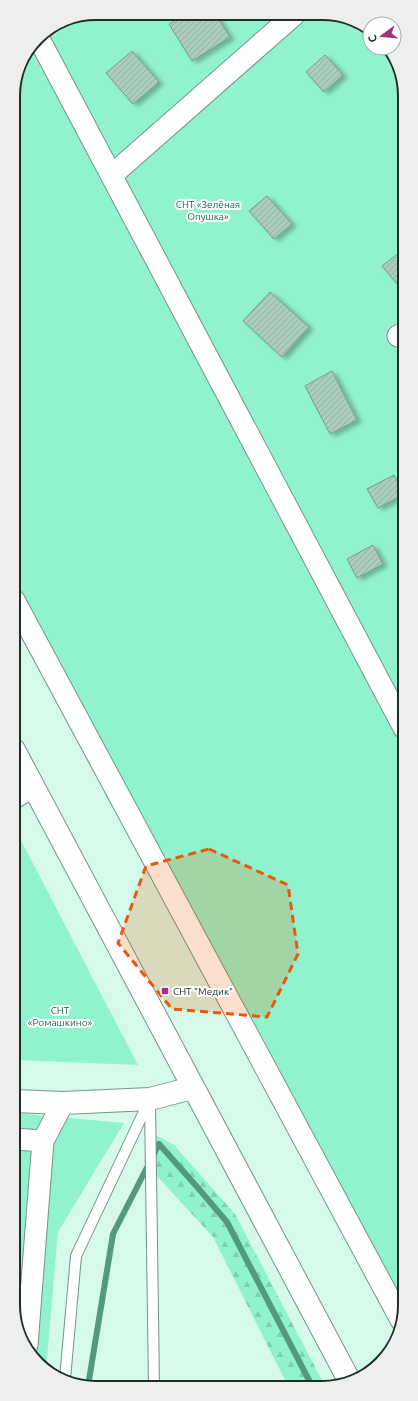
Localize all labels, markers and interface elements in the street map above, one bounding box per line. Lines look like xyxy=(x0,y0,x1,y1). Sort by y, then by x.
north arrow xyxy=(362,16,402,56)
text: С xyxy=(366,34,379,44)
park label: СНТ «Зелёная Опушка» xyxy=(176,199,240,222)
marker: СНТ "Медик" xyxy=(160,986,170,996)
place label: СНТ "Медик" xyxy=(173,986,233,997)
park label: СНТ «Ромашкино» xyxy=(28,1005,92,1028)

